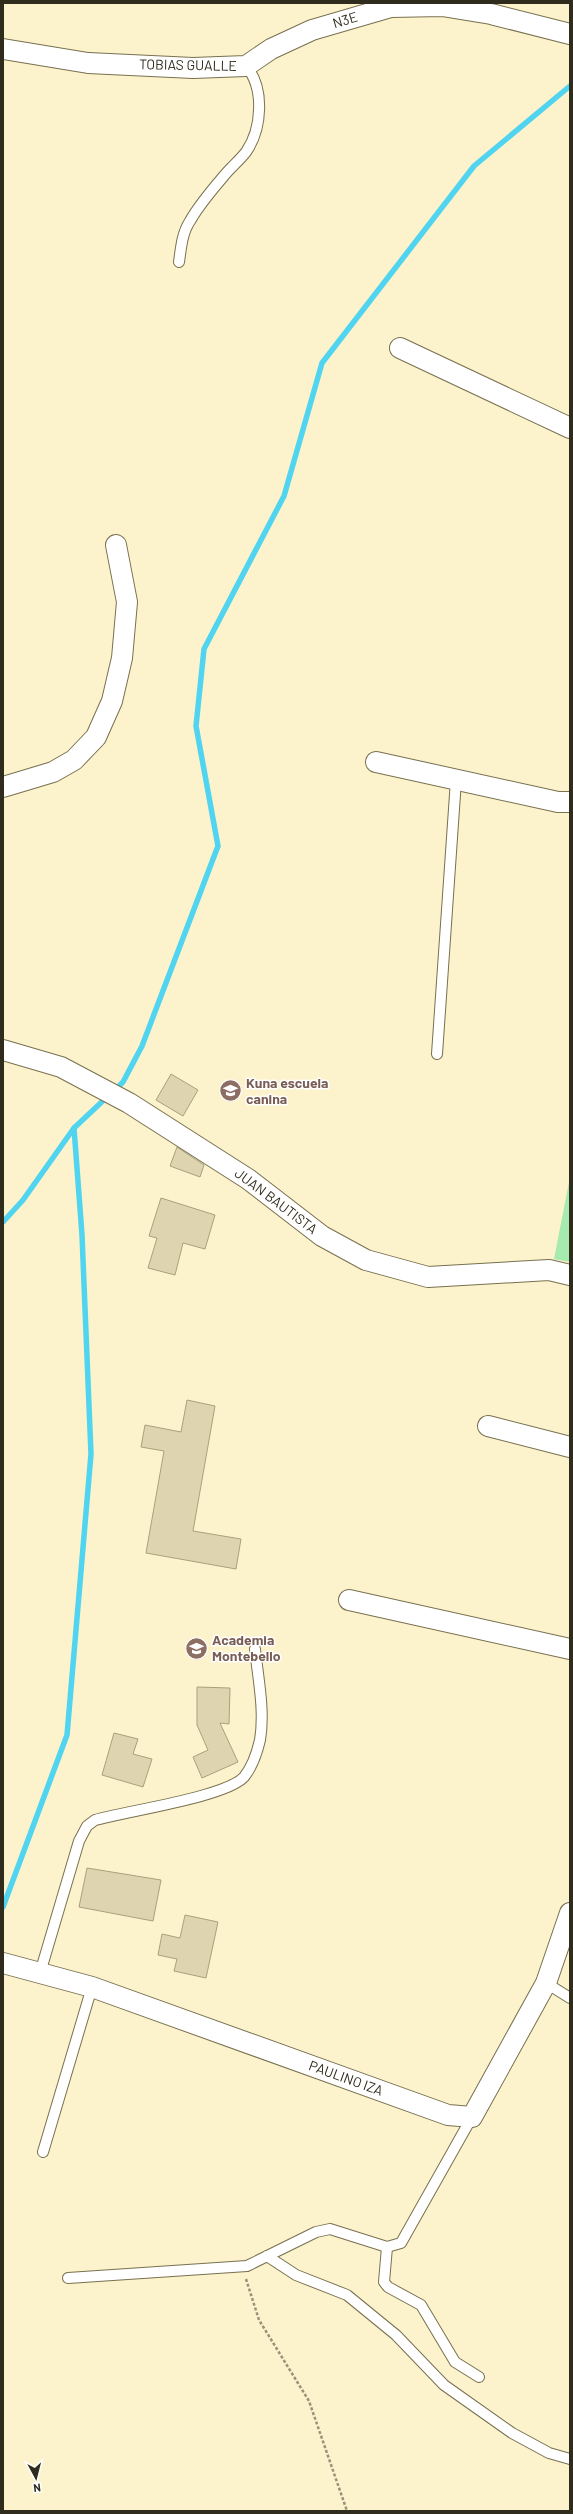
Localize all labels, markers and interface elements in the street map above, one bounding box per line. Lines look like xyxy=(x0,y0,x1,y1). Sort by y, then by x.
street label: N3E xyxy=(330,8,359,31)
street label: TOBIAS GUALLE xyxy=(139,55,237,74)
place label: Kuna escuela canina xyxy=(246,1074,328,1107)
school or university icon: Kuna escuela canina xyxy=(217,1078,243,1104)
street label: JUAN BAUTISTA xyxy=(232,1164,321,1237)
place label: Academia Montebello xyxy=(212,1631,281,1664)
school or university icon: Academia Montebello xyxy=(184,1635,210,1661)
street label: PAULINO IZA xyxy=(307,2056,386,2099)
north arrow xyxy=(16,2458,56,2498)
text: N xyxy=(33,2482,42,2495)

